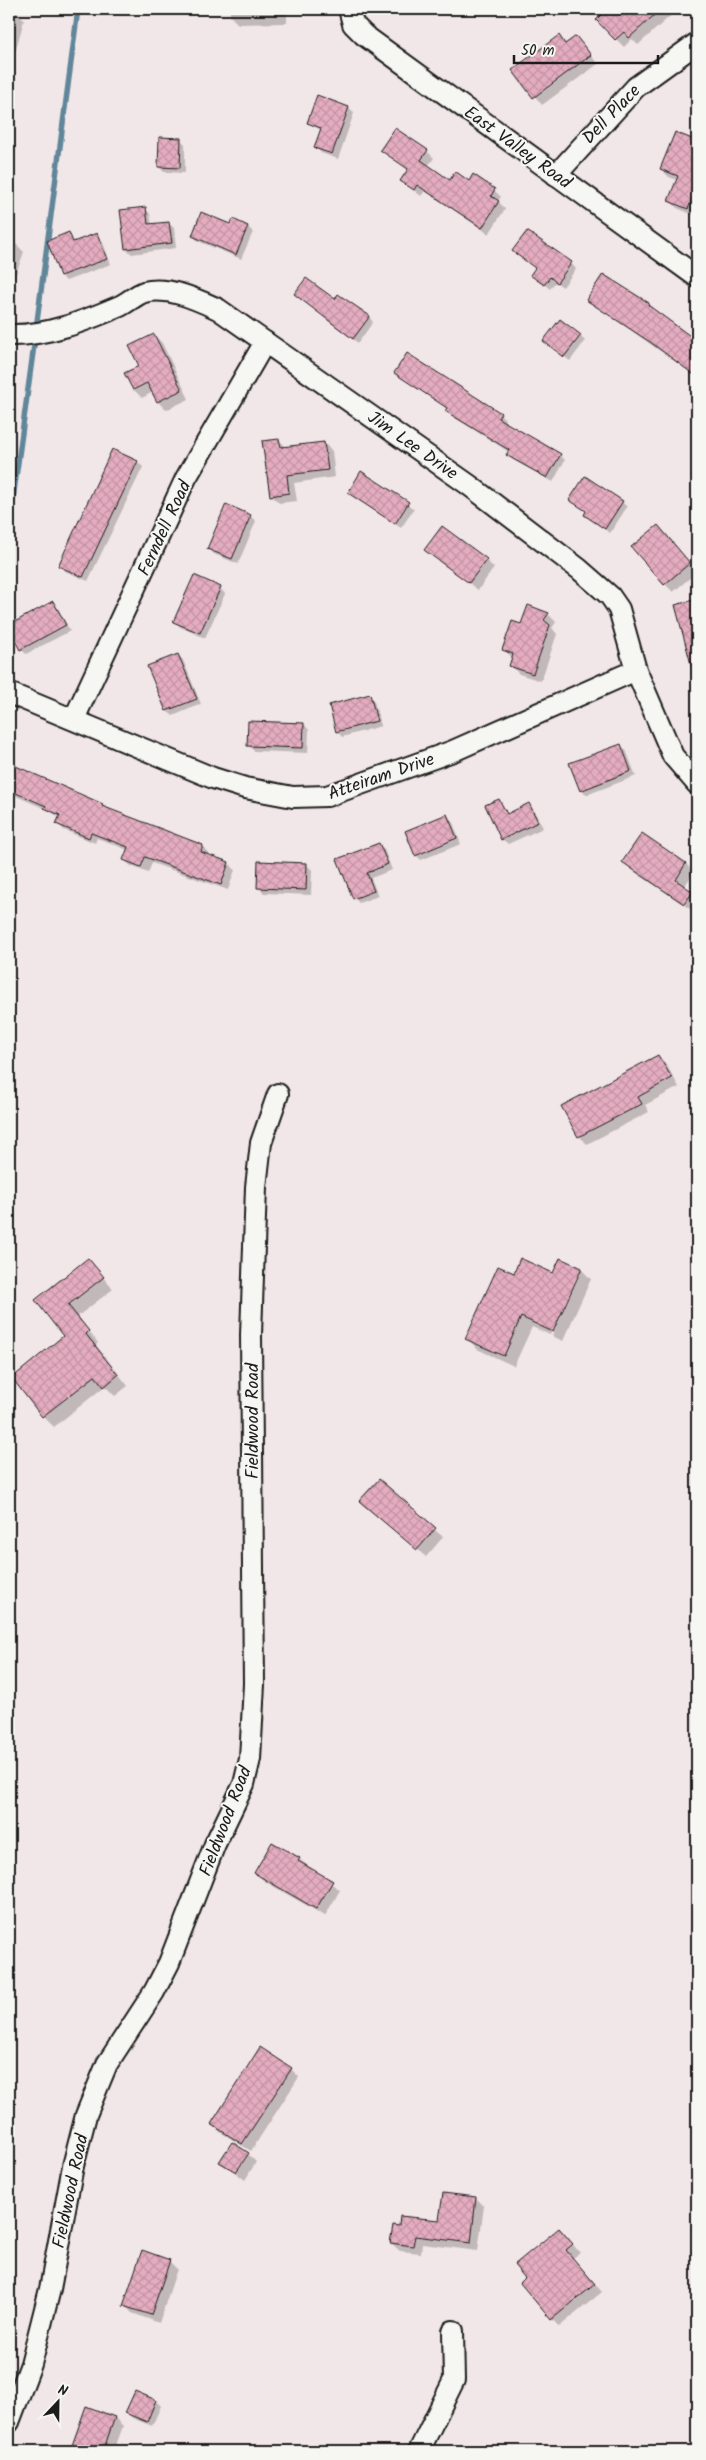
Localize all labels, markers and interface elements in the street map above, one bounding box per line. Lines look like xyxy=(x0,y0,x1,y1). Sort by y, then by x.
scale bar xyxy=(514,32,657,64)
text: 50 m xyxy=(521,39,555,63)
street label: Dell Place xyxy=(576,78,648,152)
street label: East Valley Road xyxy=(457,99,578,198)
street label: Jim Lee Drive xyxy=(361,404,463,488)
street label: Ferndell Road xyxy=(131,475,201,581)
street label: Atteiram Drive xyxy=(324,746,439,809)
street label: Fieldwood Road xyxy=(239,1362,268,1479)
street label: Fieldwood Road xyxy=(192,1761,261,1881)
street label: Fieldwood Road xyxy=(45,2131,98,2251)
north arrow xyxy=(32,2378,82,2428)
text: N xyxy=(54,2379,71,2403)

